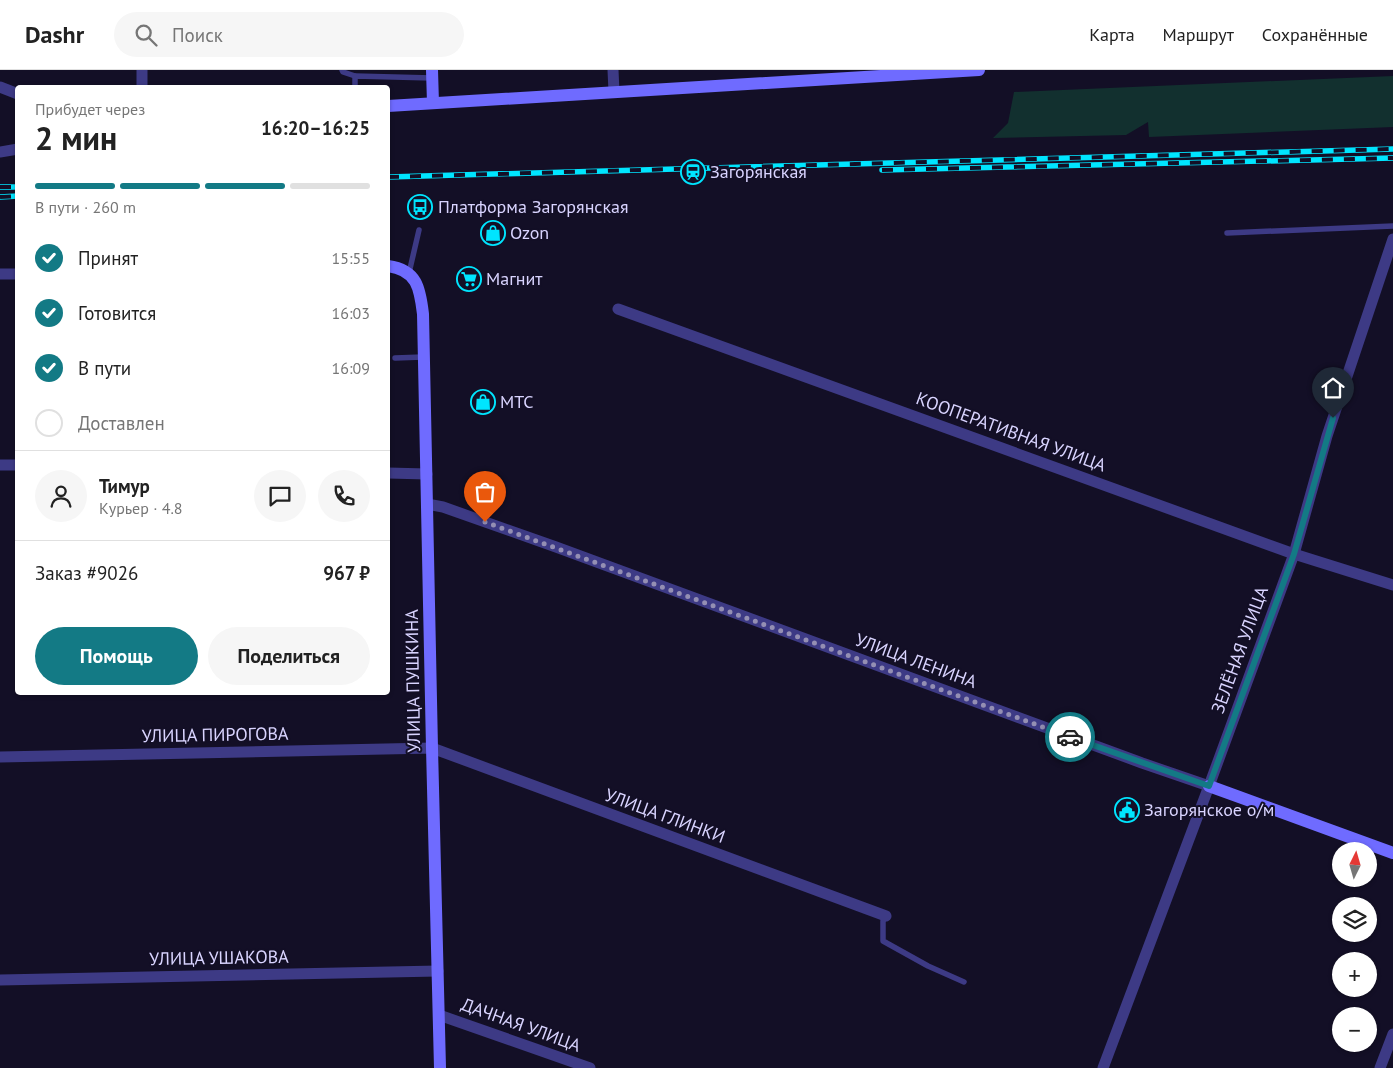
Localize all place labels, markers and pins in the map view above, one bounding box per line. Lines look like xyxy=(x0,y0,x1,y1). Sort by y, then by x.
station icon: Загорянская xyxy=(680,159,706,185)
place label: Загорянская xyxy=(710,160,807,183)
bus stop icon: Платформа Загорянская xyxy=(407,194,433,220)
place label: Платформа Загорянская xyxy=(438,195,629,218)
shop icon: Ozon xyxy=(480,220,506,246)
place label: Ozon xyxy=(510,221,549,244)
supermarket icon: Магнит xyxy=(456,266,482,292)
place label: Магнит xyxy=(486,267,543,290)
pin xyxy=(1312,367,1354,418)
shop icon: МТС xyxy=(470,389,496,415)
place label: МТС xyxy=(500,390,534,413)
pin xyxy=(464,471,506,522)
public building icon: Загорянское о/м xyxy=(1114,797,1140,823)
place label: Загорянское о/м xyxy=(1144,798,1274,821)

